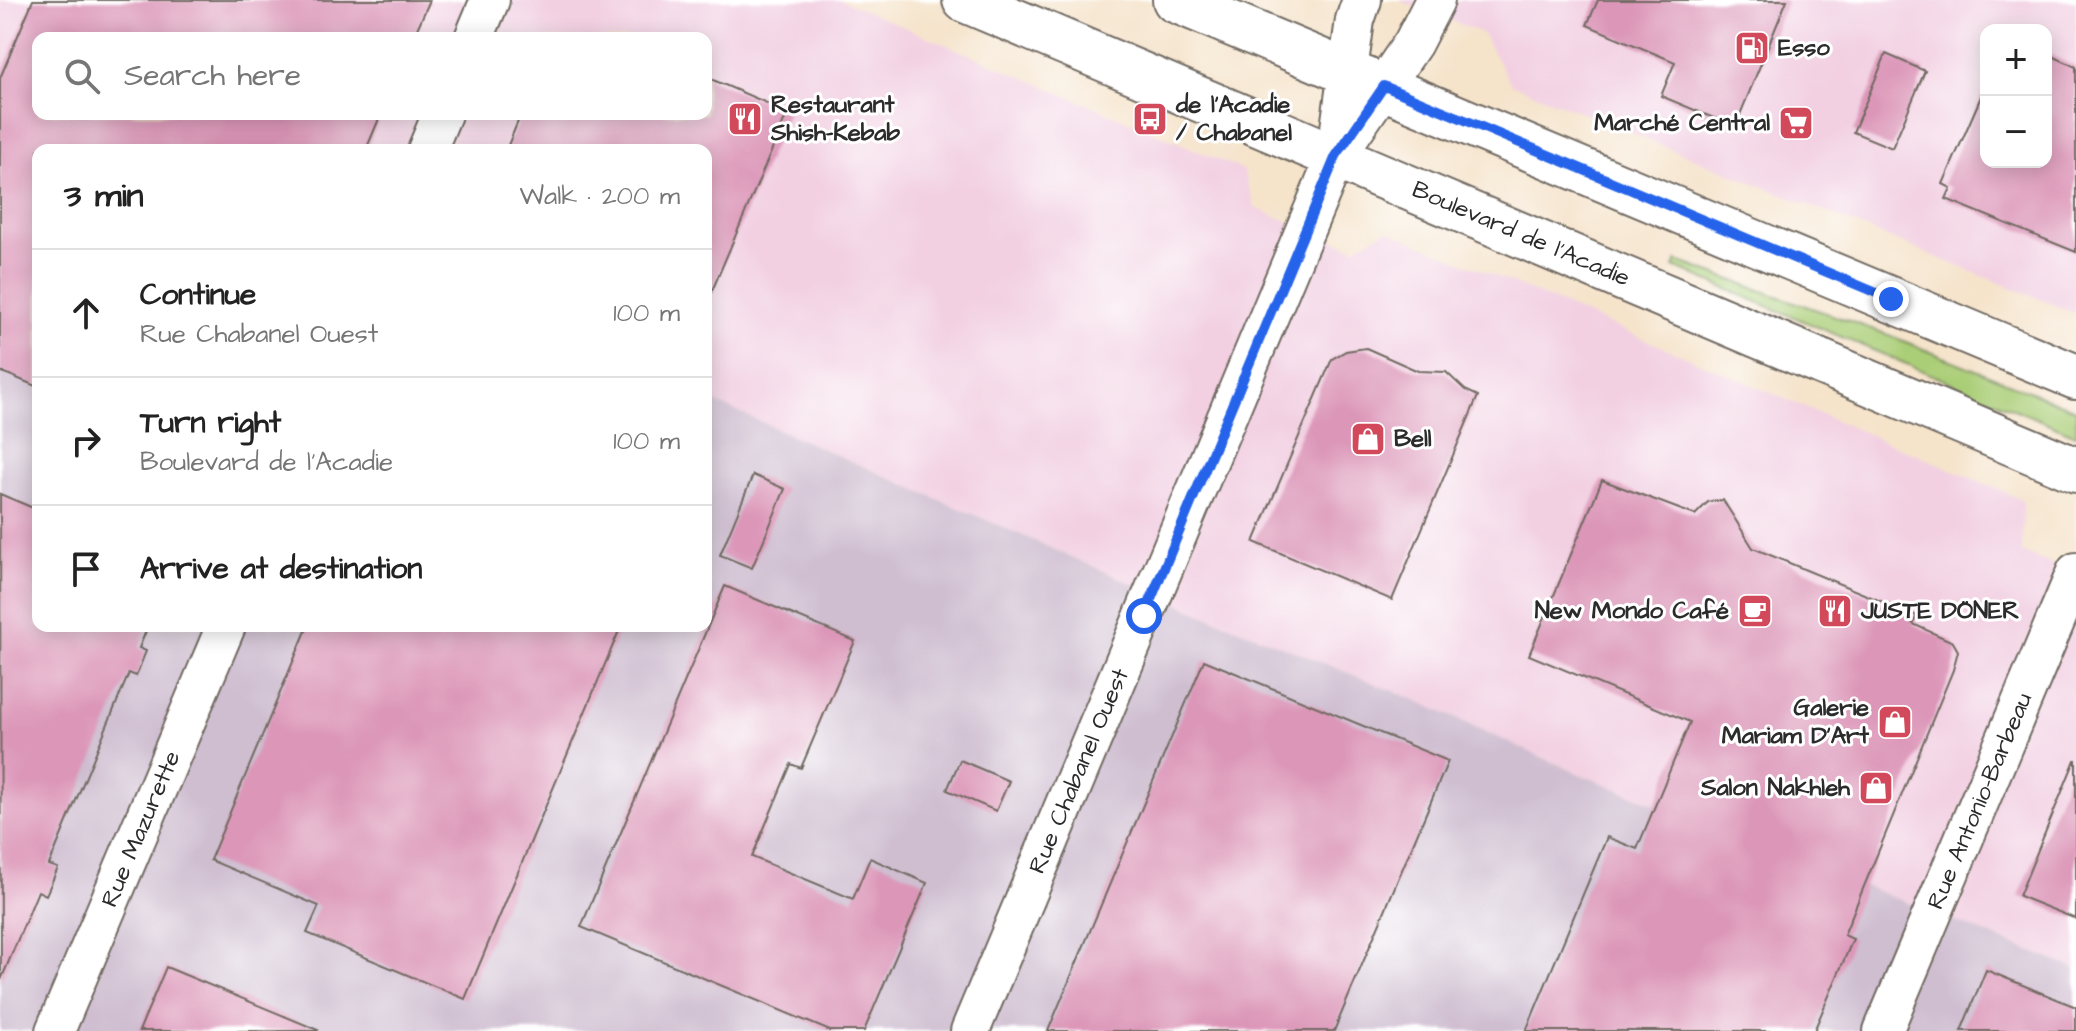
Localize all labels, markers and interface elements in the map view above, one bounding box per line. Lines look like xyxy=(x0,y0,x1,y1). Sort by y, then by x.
map controls xyxy=(1980,24,2052,168)
button: + xyxy=(1980,24,2052,96)
fuel station icon: Esso xyxy=(1733,29,1771,67)
place label: Esso xyxy=(1778,31,1830,65)
search box xyxy=(32,32,712,120)
icon: search xyxy=(60,54,104,98)
text: Search here xyxy=(124,55,301,97)
place label: Restaurant Shish-Kebab xyxy=(770,88,901,150)
place label: de l'Acadie / Chabanel xyxy=(1175,88,1292,150)
button: − xyxy=(1980,96,2052,168)
restaurant icon: Restaurant Shish-Kebab xyxy=(726,100,764,138)
bus stop icon: de l'Acadie / Chabanel xyxy=(1131,100,1169,138)
supermarket icon: Marché Central xyxy=(1777,104,1815,142)
place label: Marché Central xyxy=(1594,106,1770,140)
text: 3 min xyxy=(64,172,144,220)
street label: Boulevard de l'Acadie xyxy=(1407,173,1635,295)
text: Walk · 200 m xyxy=(519,178,680,214)
text: Continue xyxy=(140,274,256,316)
route end xyxy=(1873,281,1909,317)
icon: ahead xyxy=(64,291,108,335)
text: 100 m xyxy=(613,295,680,331)
text: Rue Chabanel Ouest xyxy=(140,316,378,352)
text: Turn right xyxy=(140,402,281,444)
icon: right xyxy=(64,419,108,463)
shop icon: Bell xyxy=(1349,420,1387,458)
place label: Bell xyxy=(1394,422,1432,456)
text: 100 m xyxy=(613,423,680,459)
text: Boulevard de l'Acadie xyxy=(140,444,393,480)
icon: arrive xyxy=(64,547,108,591)
text: Arrive at destination xyxy=(140,548,422,590)
cafe icon: New Mondo Café xyxy=(1736,592,1774,630)
restaurant icon: JUSTE DÖNER xyxy=(1816,592,1854,630)
place label: New Mondo Café xyxy=(1535,594,1729,628)
place label: JUSTE DÖNER xyxy=(1860,594,2019,628)
route start xyxy=(1126,598,1162,634)
street label: Rue Chabanel Ouest xyxy=(1020,663,1138,879)
street label: Rue Antonio-Barbeau xyxy=(1919,687,2041,915)
place label: Galerie Mariam D'Art xyxy=(1722,691,1869,753)
shop icon: Galerie Mariam D'Art xyxy=(1876,703,1914,741)
street label: Rue Mazurette xyxy=(93,746,189,912)
shop icon: Salon Nakhleh xyxy=(1857,769,1895,807)
place label: Salon Nakhleh xyxy=(1700,771,1851,805)

